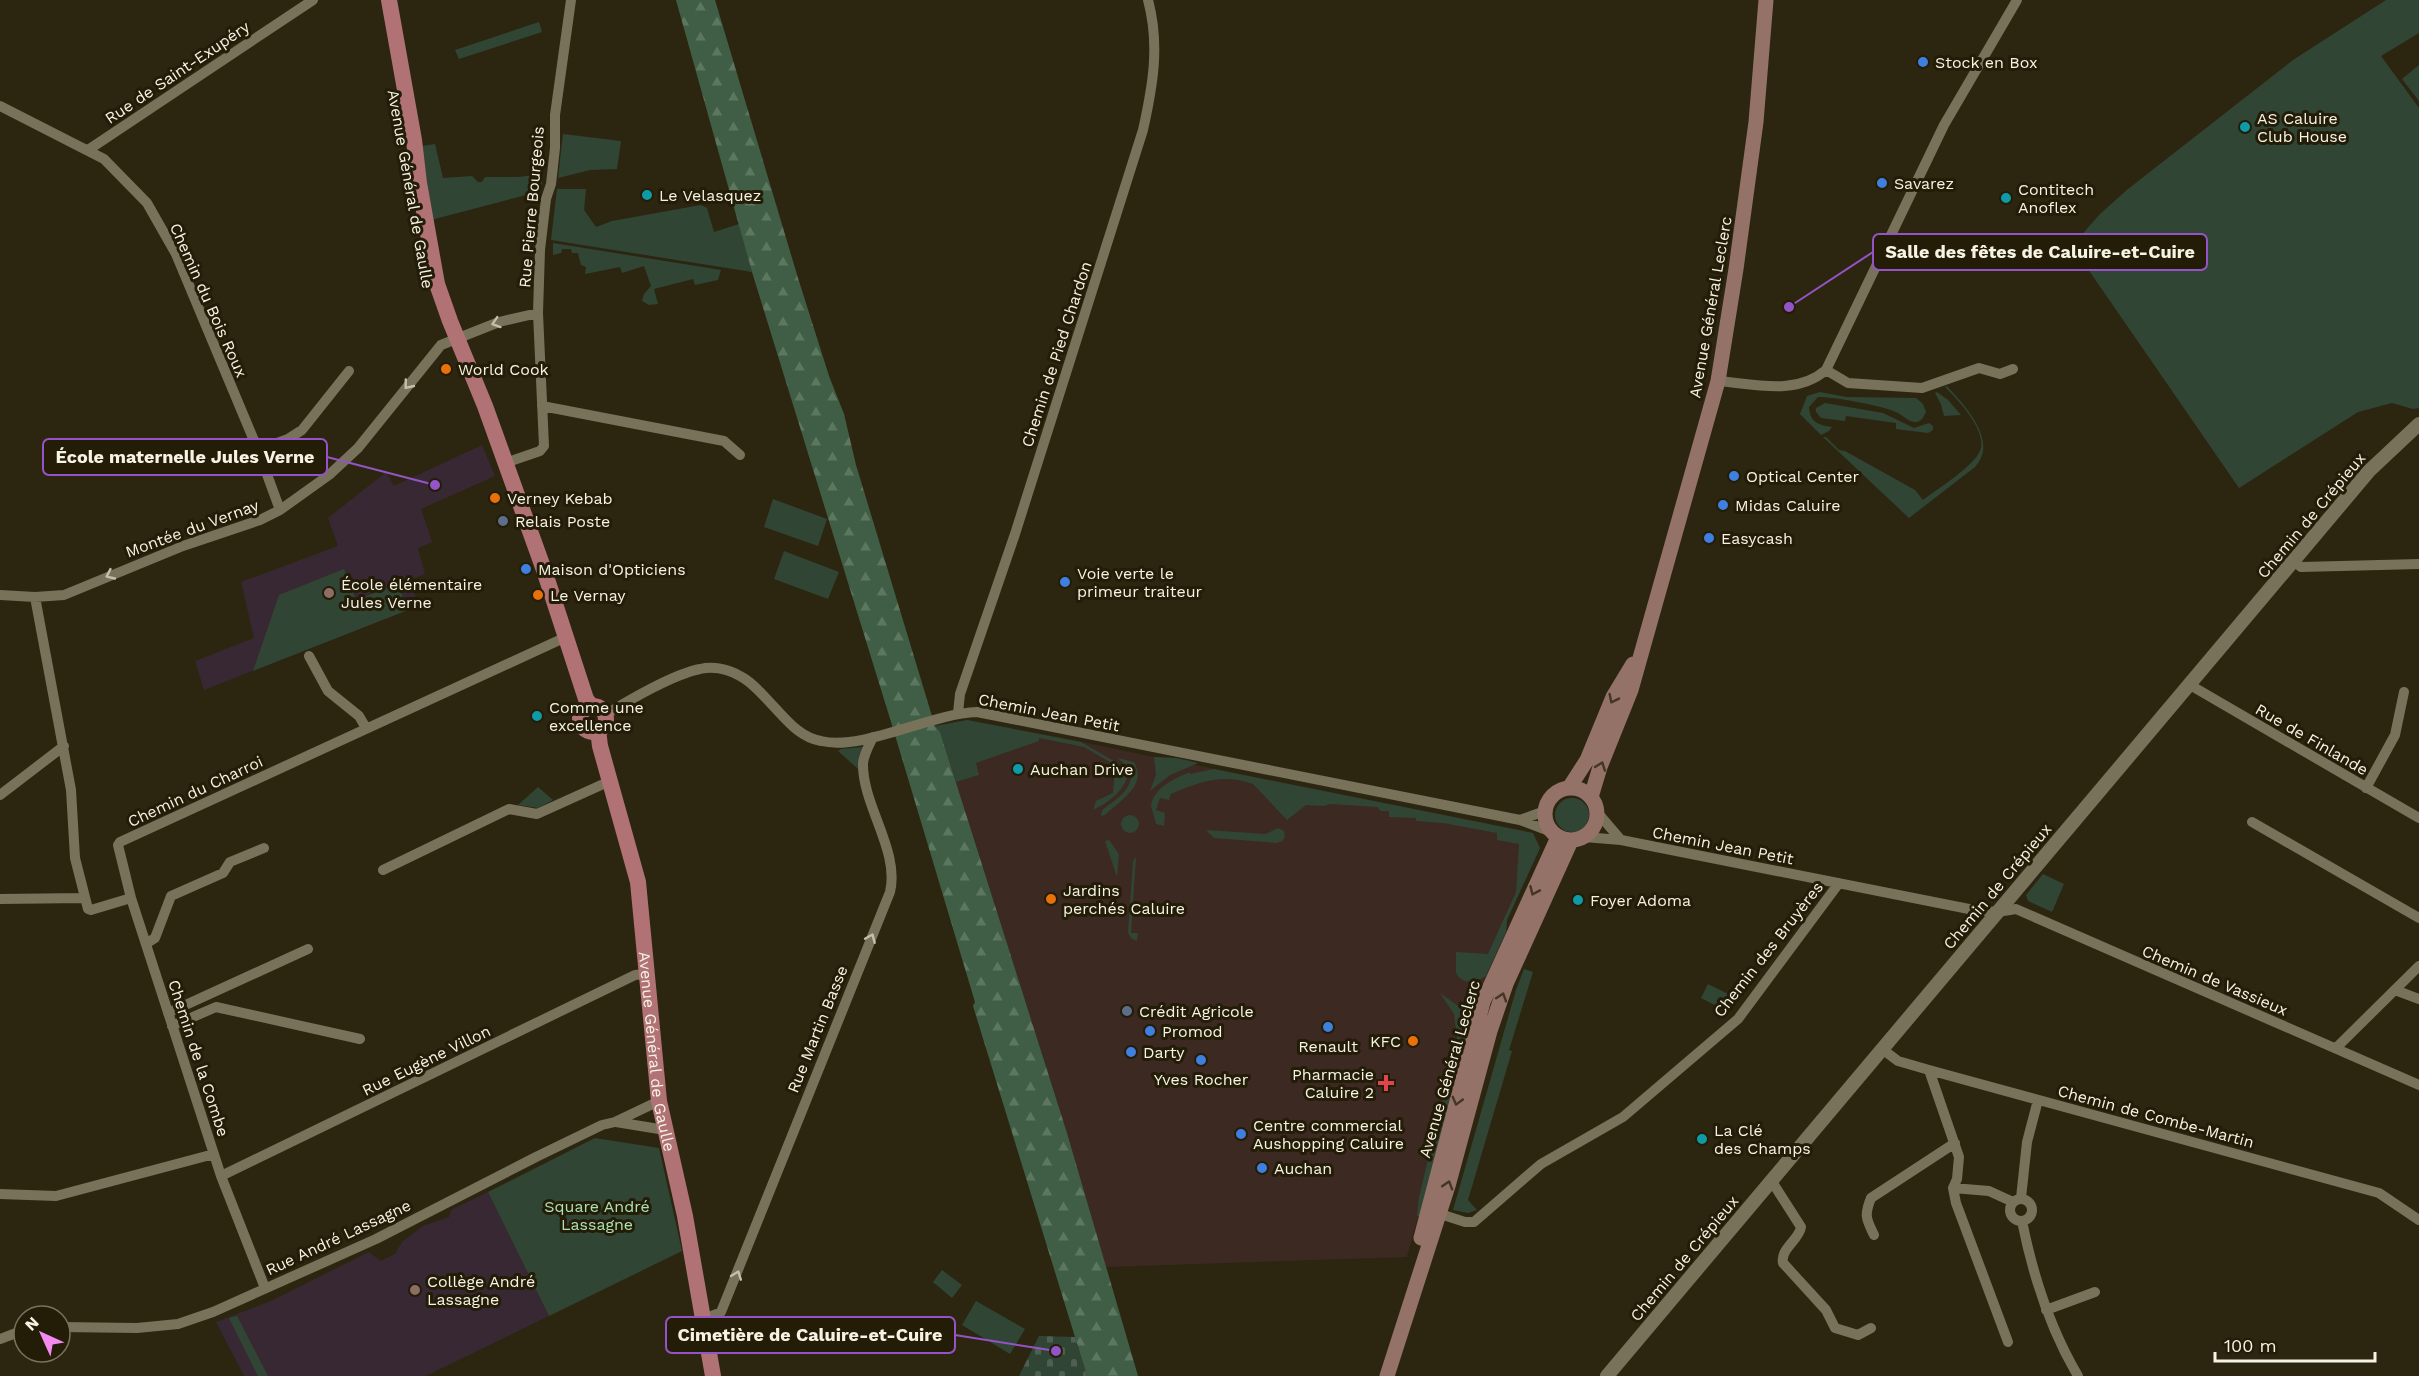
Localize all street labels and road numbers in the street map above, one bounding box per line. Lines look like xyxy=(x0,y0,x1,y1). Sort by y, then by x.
street label: Rue de Saint-Exupéry xyxy=(101,17,254,128)
street label: Avenue Général de Gaulle xyxy=(384,88,437,290)
street label: Rue Pierre Bourgeois xyxy=(515,126,548,288)
street label: Avenue Général Leclerc xyxy=(1685,215,1736,399)
street label: Chemin du Bois Roux xyxy=(166,220,251,380)
street label: Chemin de Pied Chardon xyxy=(1017,259,1096,449)
street label: Chemin de Crépieux xyxy=(2253,449,2369,582)
street label: Montée du Vernay xyxy=(123,495,262,561)
street label: Chemin Jean Petit xyxy=(977,689,1121,736)
street label: Rue de Finlande xyxy=(2252,700,2371,779)
street label: Chemin du Charroi xyxy=(125,752,266,831)
street label: Chemin de Crépieux xyxy=(1939,820,2055,953)
street label: Chemin Jean Petit xyxy=(1651,822,1795,869)
street label: Chemin des Bruyères xyxy=(1710,878,1827,1021)
street label: Chemin de Vassieux xyxy=(2139,941,2290,1020)
street label: Avenue Général de Gaulle xyxy=(635,951,679,1153)
street label: Rue Martin Basse xyxy=(783,963,852,1096)
street label: Chemin de la Combe xyxy=(164,977,233,1139)
street label: Avenue Général Leclerc xyxy=(1415,978,1484,1160)
street label: Rue Eugène Villon xyxy=(359,1021,494,1100)
street label: Chemin de Combe-Martin xyxy=(2056,1081,2256,1152)
street label: Chemin de Crépieux xyxy=(1626,1192,1742,1325)
street label: Rue André Lassagne xyxy=(263,1195,414,1279)

